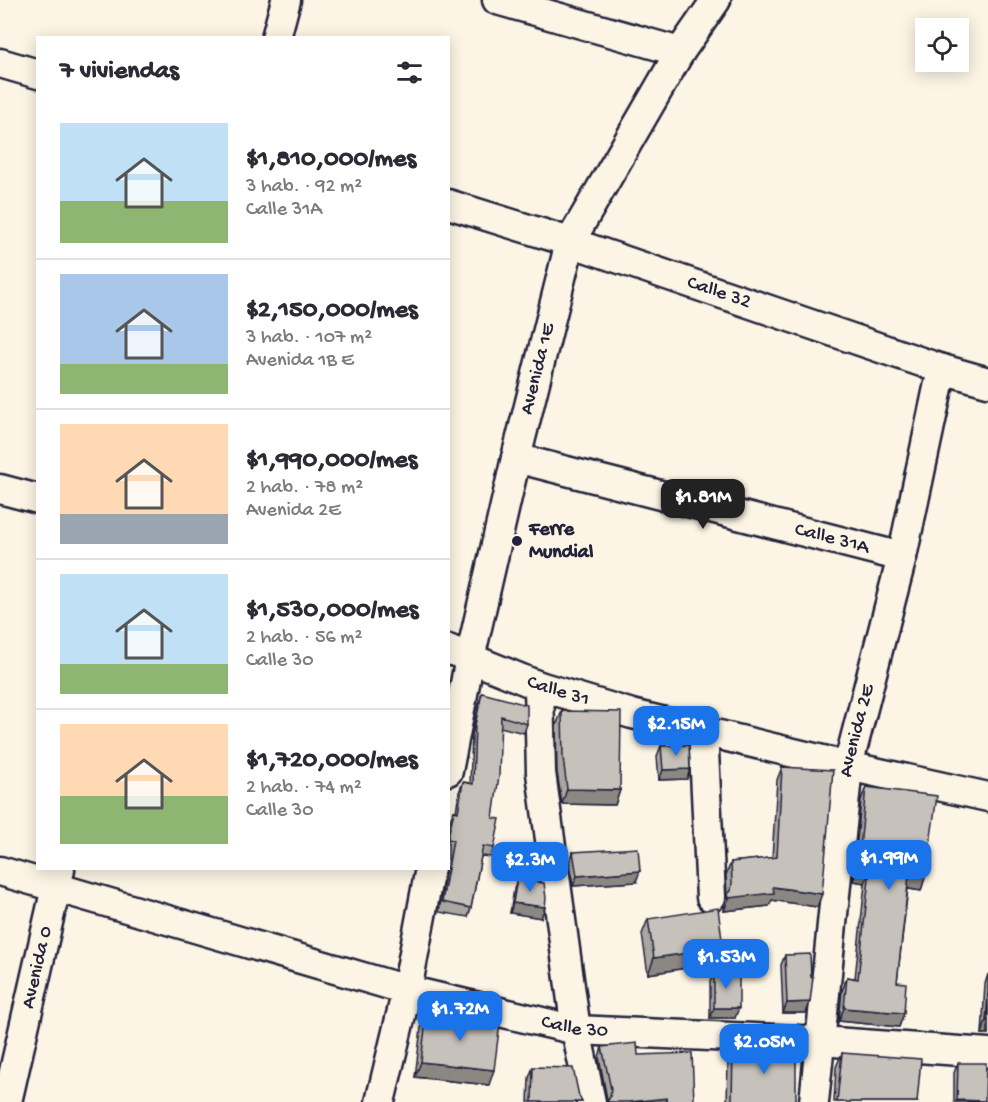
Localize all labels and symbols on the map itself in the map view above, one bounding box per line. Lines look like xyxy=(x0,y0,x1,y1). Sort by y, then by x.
street label: Calle 32 xyxy=(684,271,754,314)
street label: Avenida 1E xyxy=(516,320,561,417)
pin: $1.81M xyxy=(654,479,752,530)
street label: Calle 31A xyxy=(792,518,873,560)
place label: Ferre Mundial xyxy=(528,519,594,565)
marker: Ferre Mundial xyxy=(510,534,524,548)
street label: Calle 31 xyxy=(523,671,592,712)
street label: Avenida 2E xyxy=(835,681,880,778)
pin: $2.15M xyxy=(627,706,725,757)
pin: $1.99M xyxy=(840,840,938,891)
pin: $2.3M xyxy=(488,842,572,893)
street label: Avenida 0 xyxy=(17,924,58,1011)
pin: $1.53M xyxy=(677,939,775,990)
pin: $1.72M xyxy=(411,991,509,1042)
street label: Calle 30 xyxy=(539,1011,609,1043)
pin: $2.05M xyxy=(715,1024,813,1075)

